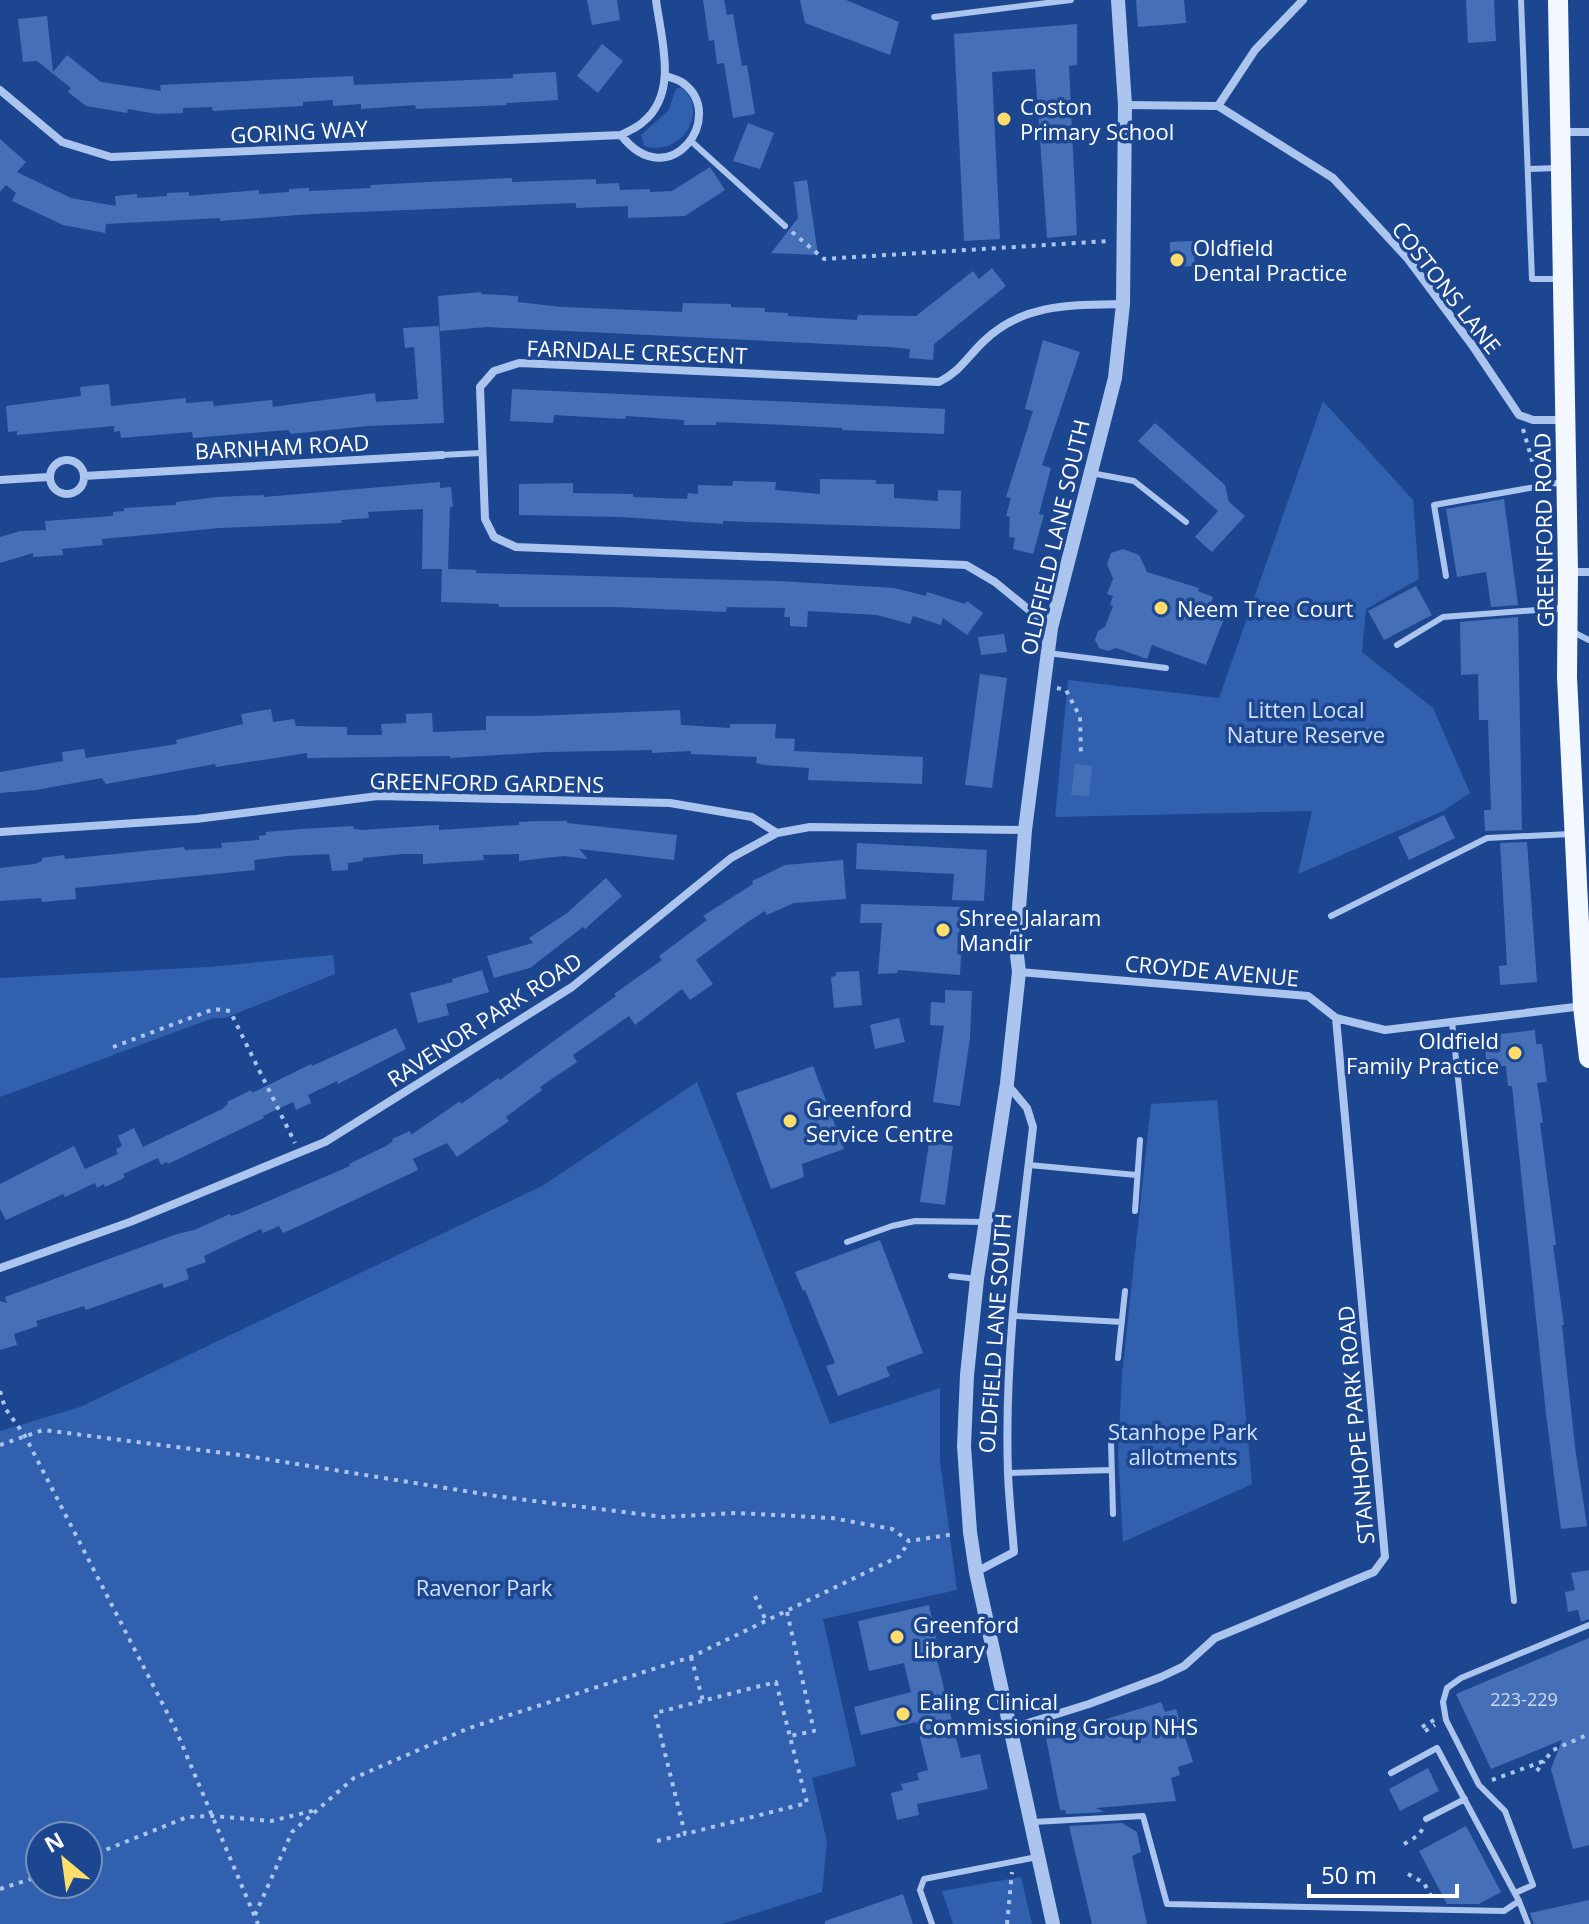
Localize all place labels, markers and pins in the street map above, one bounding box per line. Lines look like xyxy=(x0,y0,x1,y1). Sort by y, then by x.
place label: Coston Primary School xyxy=(1020,91,1174,146)
marker: Coston Primary School xyxy=(995,110,1013,128)
place label: Oldfield Dental Practice xyxy=(1193,232,1347,287)
marker: Oldfield Dental Practice xyxy=(1168,251,1186,269)
place label: Neem Tree Court xyxy=(1177,593,1353,623)
marker: Neem Tree Court xyxy=(1152,599,1170,617)
place label: Shree Jalaram Mandir xyxy=(959,902,1101,957)
marker: Shree Jalaram Mandir xyxy=(934,921,952,939)
place label: Oldfield Family Practice xyxy=(1346,1025,1499,1080)
marker: Oldfield Family Practice xyxy=(1506,1044,1524,1062)
place label: Greenford Service Centre xyxy=(806,1093,953,1148)
marker: Greenford Service Centre xyxy=(781,1112,799,1130)
place label: Greenford Library xyxy=(913,1609,1019,1664)
marker: Greenford Library xyxy=(888,1628,906,1646)
place label: Ealing Clinical Commissioning Group NHS xyxy=(919,1686,1198,1741)
marker: Ealing Clinical Commissioning Group NHS xyxy=(894,1705,912,1723)

